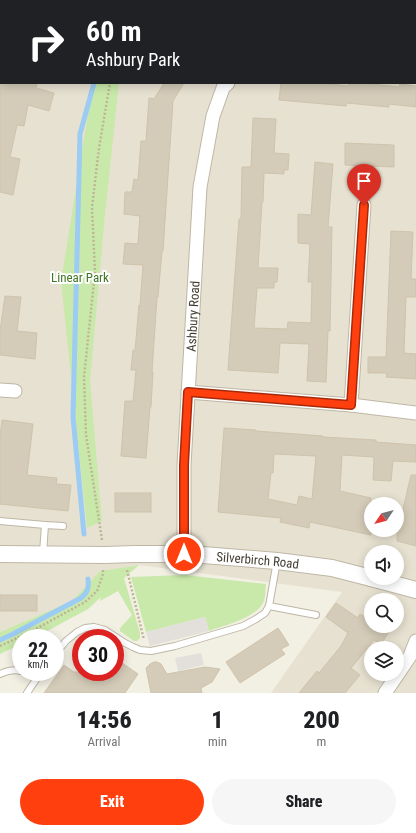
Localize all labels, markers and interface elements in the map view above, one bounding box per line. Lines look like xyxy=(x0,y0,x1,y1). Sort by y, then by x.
text: 60 m xyxy=(86,15,142,48)
icon: right xyxy=(20,16,72,68)
text: Ashbury Park xyxy=(86,49,180,70)
pin xyxy=(347,164,381,205)
icon: arrive xyxy=(353,170,375,192)
park label: Linear Park xyxy=(51,270,109,285)
street label: Ashbury Road xyxy=(184,280,203,352)
north arrow xyxy=(364,497,404,537)
map controls xyxy=(364,497,404,681)
position arrow xyxy=(163,533,205,575)
button: sound xyxy=(364,545,404,585)
street label: Silverbirch Road xyxy=(216,549,300,572)
button: search xyxy=(364,593,404,633)
speed limit sign: 30 xyxy=(72,629,124,681)
text: 22 xyxy=(28,638,48,662)
button: layers xyxy=(364,641,404,681)
text: km/h xyxy=(28,659,48,670)
text: 14:56 xyxy=(76,706,132,734)
text: 1 xyxy=(211,706,224,734)
text: 200 xyxy=(303,706,340,734)
text: Arrival xyxy=(87,734,121,749)
text: min xyxy=(208,734,227,749)
text: m xyxy=(317,734,326,749)
button: Exit xyxy=(20,779,204,825)
button: Share xyxy=(212,779,396,825)

